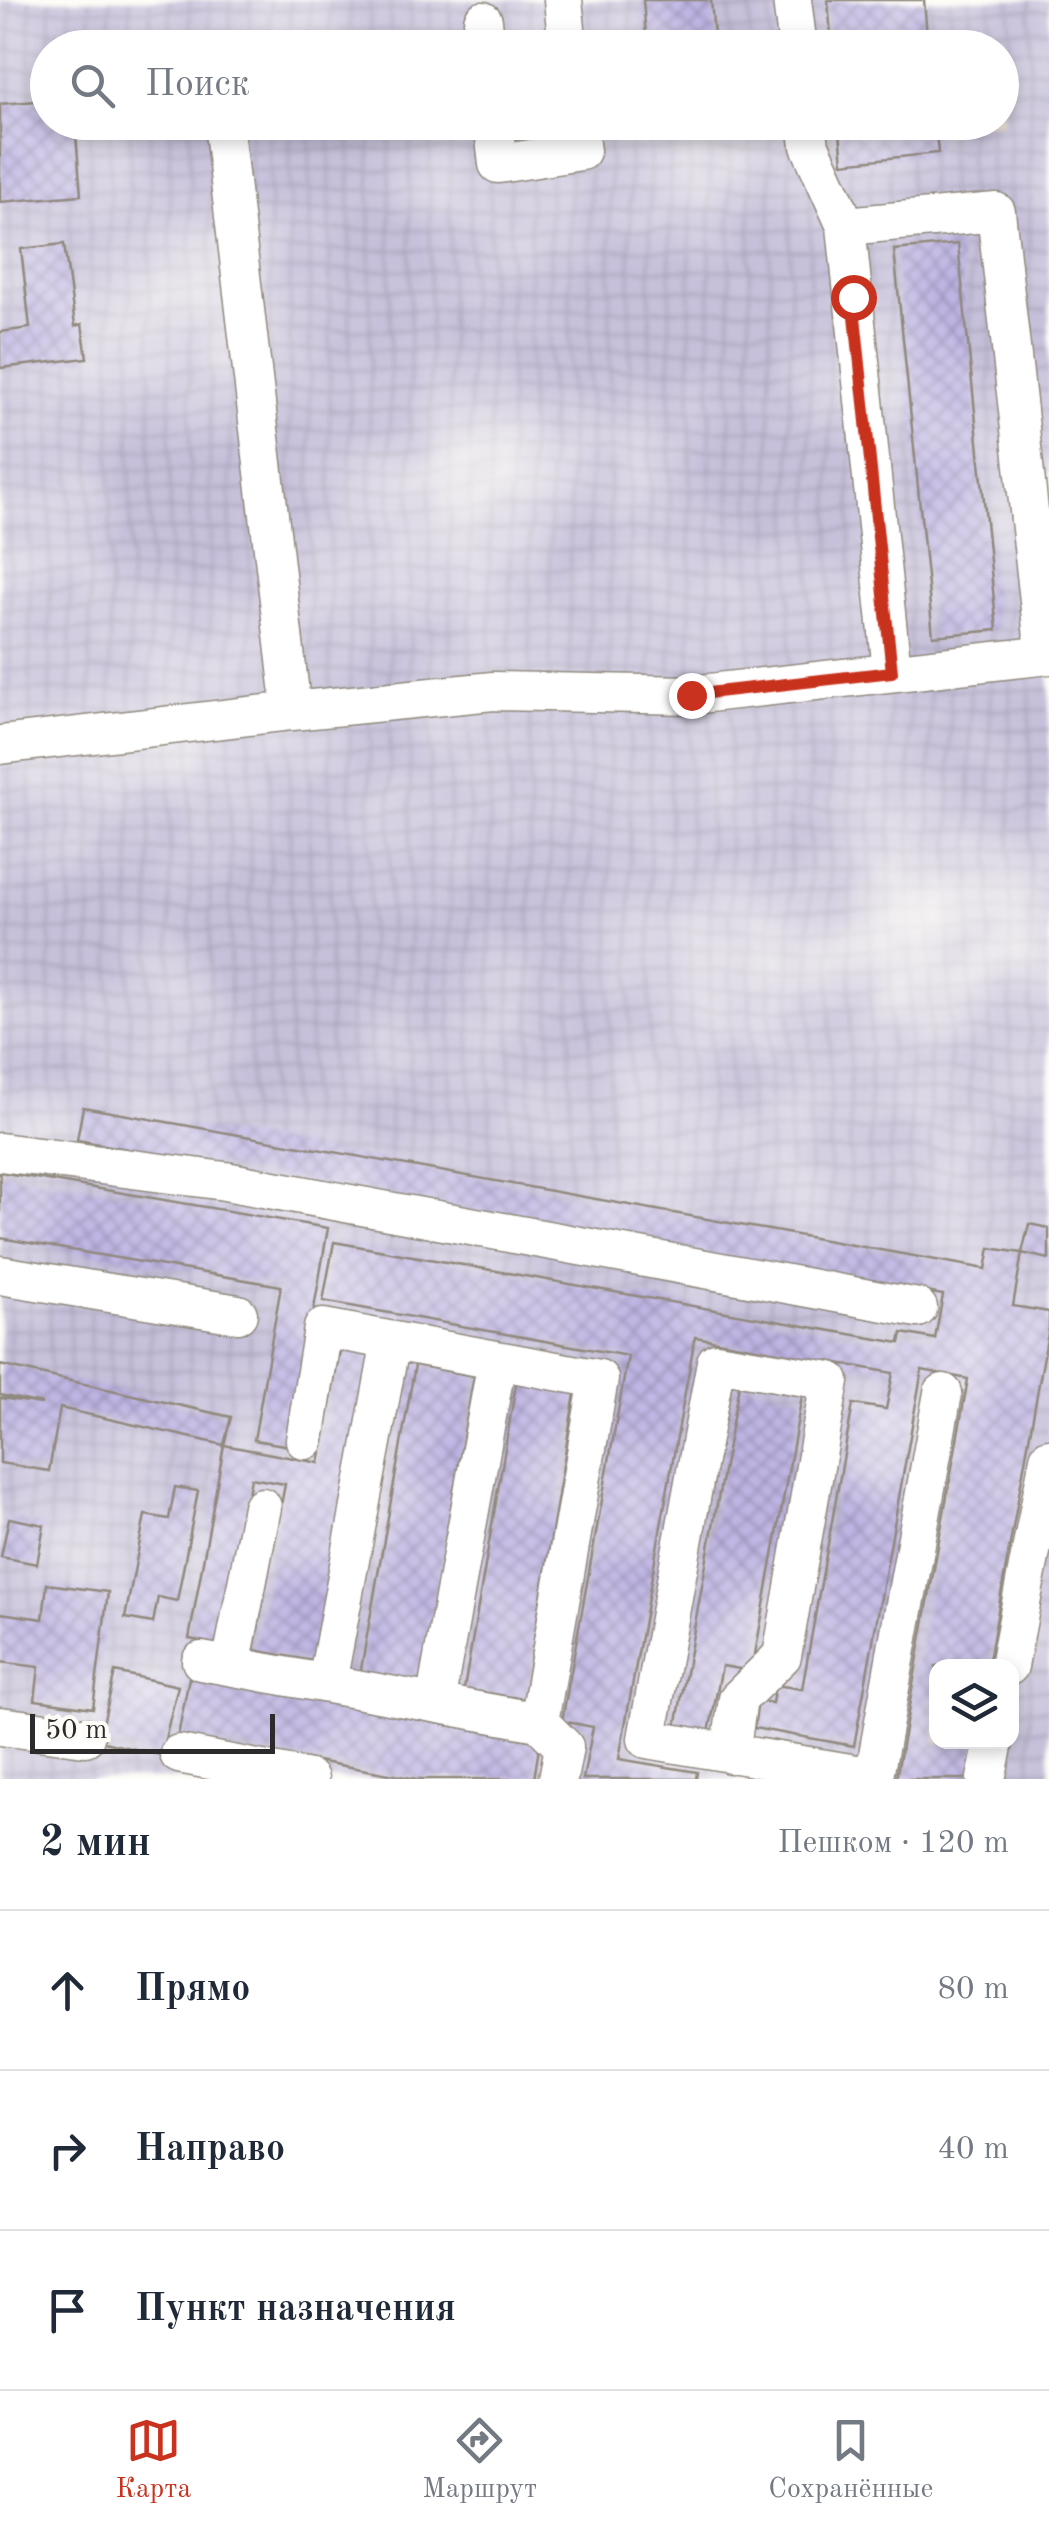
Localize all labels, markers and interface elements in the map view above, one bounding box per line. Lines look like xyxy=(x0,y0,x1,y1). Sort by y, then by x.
search box xyxy=(30,30,1019,140)
icon: search xyxy=(65,58,120,113)
text: Поиск xyxy=(145,66,250,104)
route start xyxy=(831,275,877,321)
route end xyxy=(669,673,715,719)
map controls xyxy=(929,1659,1019,1749)
button: layers xyxy=(929,1659,1019,1749)
scale bar xyxy=(30,1709,275,1754)
text: 50 m xyxy=(45,1717,108,1745)
text: 2 мин xyxy=(40,1823,151,1865)
text: Пешком · 120 m xyxy=(777,1828,1009,1860)
icon: ahead xyxy=(40,1963,95,2018)
text: Прямо xyxy=(135,1971,250,2009)
text: 80 m xyxy=(938,1974,1009,2006)
icon: right xyxy=(40,2123,95,2178)
text: Направо xyxy=(135,2131,285,2169)
text: 40 m xyxy=(938,2134,1009,2166)
icon: arrive xyxy=(40,2283,95,2338)
text: Пункт назначения xyxy=(135,2291,456,2329)
tab: Карта xyxy=(116,2413,191,2508)
tab: Маршрут xyxy=(422,2413,537,2508)
tab: Сохранённые xyxy=(768,2413,933,2508)

